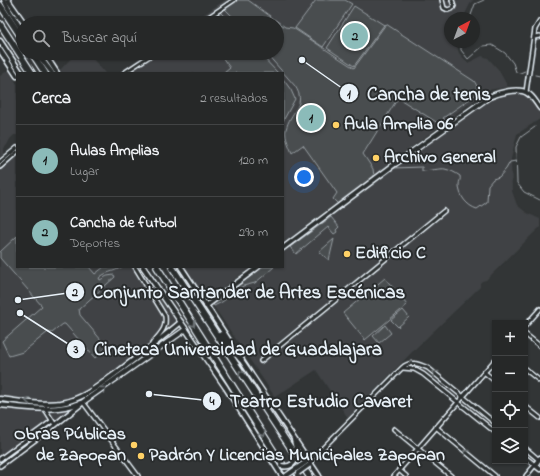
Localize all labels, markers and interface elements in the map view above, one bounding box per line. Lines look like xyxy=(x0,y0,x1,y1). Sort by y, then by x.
north arrow xyxy=(444,12,480,48)
search box xyxy=(16,16,284,60)
pin: 2 xyxy=(342,21,368,51)
icon: search xyxy=(30,27,52,49)
text: Buscar aquí xyxy=(62,27,137,49)
callout: Cancha de tenis xyxy=(339,78,499,109)
text: Cancha de tenis xyxy=(367,82,491,109)
text: Cerca xyxy=(32,86,71,111)
text: 1 xyxy=(347,86,351,104)
text: 2 resultados xyxy=(200,89,268,108)
pin: 1 xyxy=(298,103,324,133)
place label: Aula Amplia 06 xyxy=(344,112,453,138)
marker: Aula Amplia 06 xyxy=(331,120,341,130)
text: Aulas Amplias xyxy=(70,140,159,162)
place label: Archivo General xyxy=(384,145,496,171)
text: 1 xyxy=(43,151,47,170)
text: 120 m xyxy=(238,151,268,170)
marker: Archivo General xyxy=(371,153,381,163)
text: Lugar xyxy=(70,162,99,181)
your location xyxy=(294,167,314,187)
text: Cancha de futbol xyxy=(70,212,177,234)
text: 2 xyxy=(42,223,48,242)
text: 290 m xyxy=(239,223,268,242)
text: Deportes xyxy=(70,234,120,253)
place label: Edificio C xyxy=(355,241,426,267)
marker: Edificio C xyxy=(342,249,352,259)
callout: Conjunto Santander de Artes Escénicas xyxy=(65,276,414,307)
text: Conjunto Santander de Artes Escénicas xyxy=(93,280,406,307)
text: 2 xyxy=(71,284,78,302)
one-way arrow xyxy=(189,320,196,327)
map controls xyxy=(492,320,528,464)
button: + xyxy=(492,320,528,356)
callout: Cineteca Universidad de Guadalajara xyxy=(66,333,390,364)
text: Cineteca Universidad de Guadalajara xyxy=(94,337,382,364)
text: 3 xyxy=(73,341,79,359)
button: − xyxy=(492,356,528,392)
one-way arrow xyxy=(239,371,246,378)
one-way arrow xyxy=(432,371,439,378)
callout: Teatro Estudio Cavaret xyxy=(202,385,421,416)
one-way arrow xyxy=(99,387,106,394)
text: Teatro Estudio Cavaret xyxy=(230,389,413,416)
button: locate xyxy=(492,392,528,428)
text: 4 xyxy=(209,393,215,411)
one-way arrow xyxy=(25,397,31,406)
place label: Obras Públicas de Zapopan xyxy=(14,422,126,469)
button: layers xyxy=(492,428,528,464)
one-way arrow xyxy=(258,430,266,437)
marker: Obras Públicas de Zapopan xyxy=(129,440,139,450)
place label: Padrón Y Licencias Municipales Zapopan xyxy=(149,443,445,469)
one-way arrow xyxy=(463,449,470,456)
marker: Padrón Y Licencias Municipales Zapopan xyxy=(136,451,146,461)

